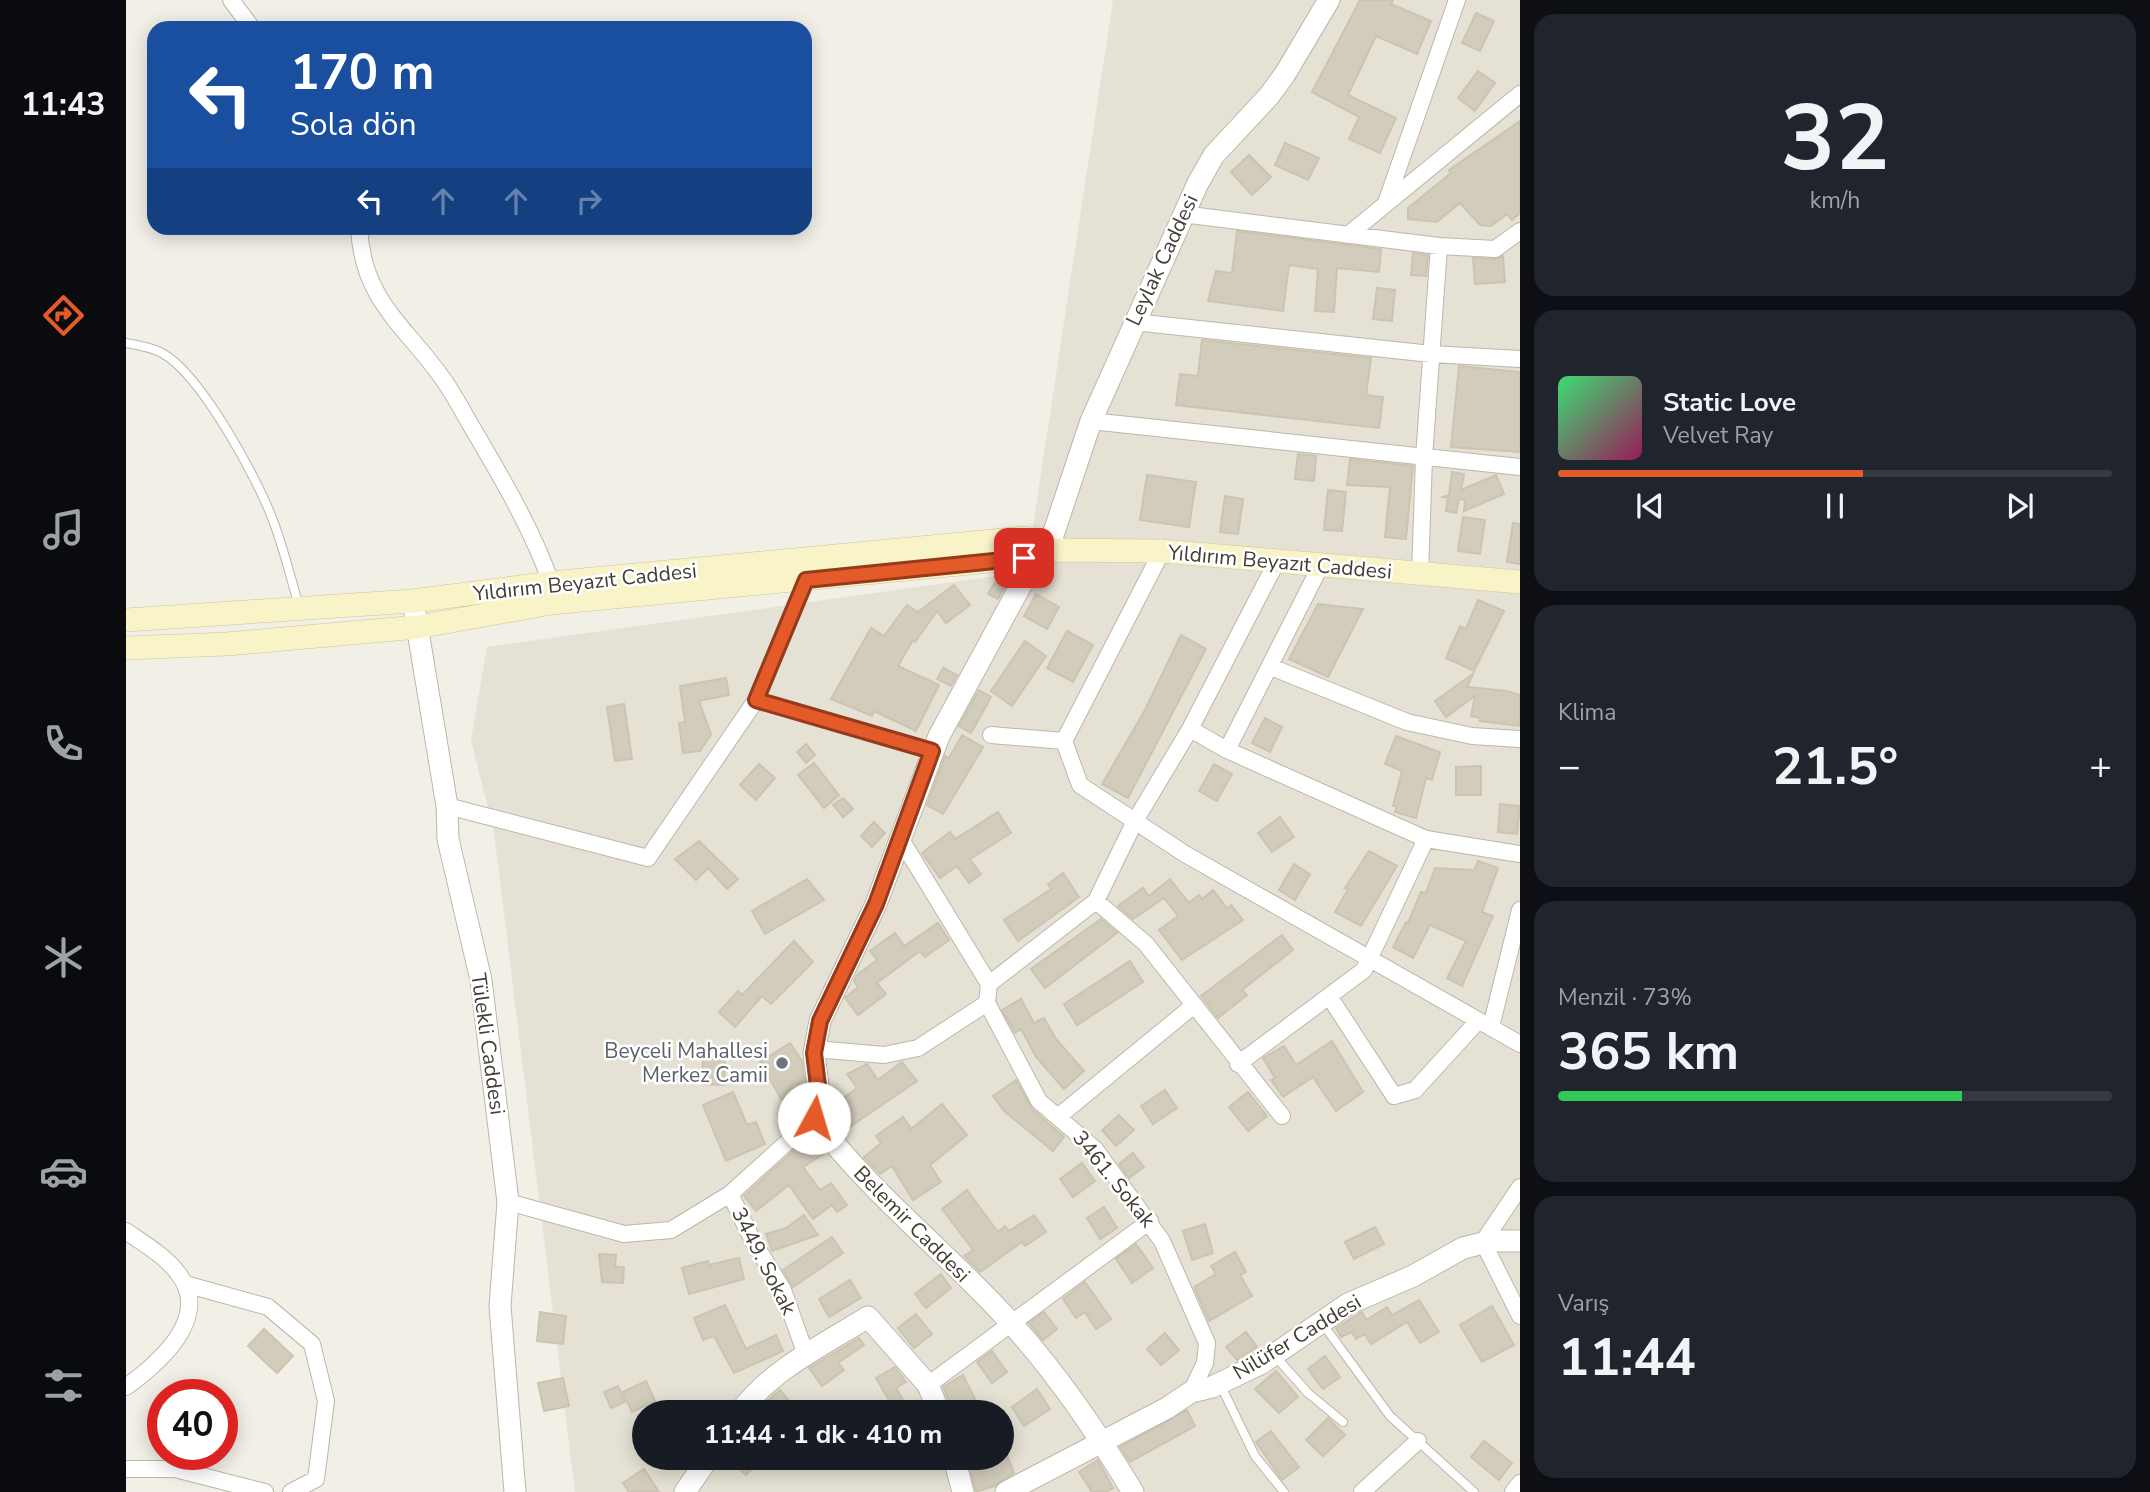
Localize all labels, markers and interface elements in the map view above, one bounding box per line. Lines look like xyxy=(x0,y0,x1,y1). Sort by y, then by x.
text: 170 m xyxy=(290,39,434,106)
icon: left xyxy=(175,49,266,140)
text: 32 xyxy=(1780,77,1890,201)
text: 11:43 xyxy=(21,83,105,126)
text: Sola dön xyxy=(290,103,417,146)
icon: left xyxy=(351,182,389,220)
icon: ahead xyxy=(424,182,462,220)
icon: ahead xyxy=(497,182,535,220)
icon: right xyxy=(570,182,608,220)
text: km/h xyxy=(1810,185,1860,216)
street label: Leylak Caddesi xyxy=(1119,190,1205,330)
icon: directions xyxy=(39,291,88,340)
text: Static Love xyxy=(1663,385,1796,420)
text: Velvet Ray xyxy=(1663,420,1773,451)
icon: previous xyxy=(1631,487,1669,525)
icon: pause xyxy=(1816,487,1854,525)
icon: next xyxy=(2001,487,2039,525)
icon: music xyxy=(39,505,88,554)
pin xyxy=(994,528,1054,588)
street label: Yıldırım Beyazıt Caddesi xyxy=(1166,538,1393,586)
icon: arrive xyxy=(1005,539,1043,577)
street label: Yıldırım Beyazıt Caddesi xyxy=(471,556,698,608)
text: Klima xyxy=(1558,697,1616,728)
icon: phone xyxy=(39,719,88,768)
text: 21.5° xyxy=(1772,731,1898,802)
text: − xyxy=(1558,741,1581,792)
text: + xyxy=(2089,741,2112,792)
icon: climate xyxy=(39,933,88,982)
street label: Tülekli Caddesi xyxy=(464,971,512,1117)
text: Menzil · 73% xyxy=(1558,982,1692,1013)
text: 365 km xyxy=(1558,1016,1739,1087)
place label: Beyceli Mahallesi Merkez Camii xyxy=(604,1037,768,1089)
marker: Beyceli Mahallesi Merkez Camii xyxy=(774,1055,790,1071)
position arrow xyxy=(777,1081,851,1155)
street label: 3461. Sokak xyxy=(1066,1125,1162,1234)
icon: car xyxy=(39,1147,88,1196)
street label: Belemir Caddesi xyxy=(848,1160,976,1288)
street label: 3449. Sokak xyxy=(725,1202,803,1320)
street label: Nilüfer Caddesi xyxy=(1228,1288,1366,1386)
text: Varış xyxy=(1558,1288,1609,1319)
text: 11:44 xyxy=(1558,1322,1696,1393)
icon: filters xyxy=(39,1361,88,1410)
speed limit sign: 40 xyxy=(147,1379,238,1470)
text: 11:44 · 1 dk · 410 m xyxy=(704,1417,942,1452)

